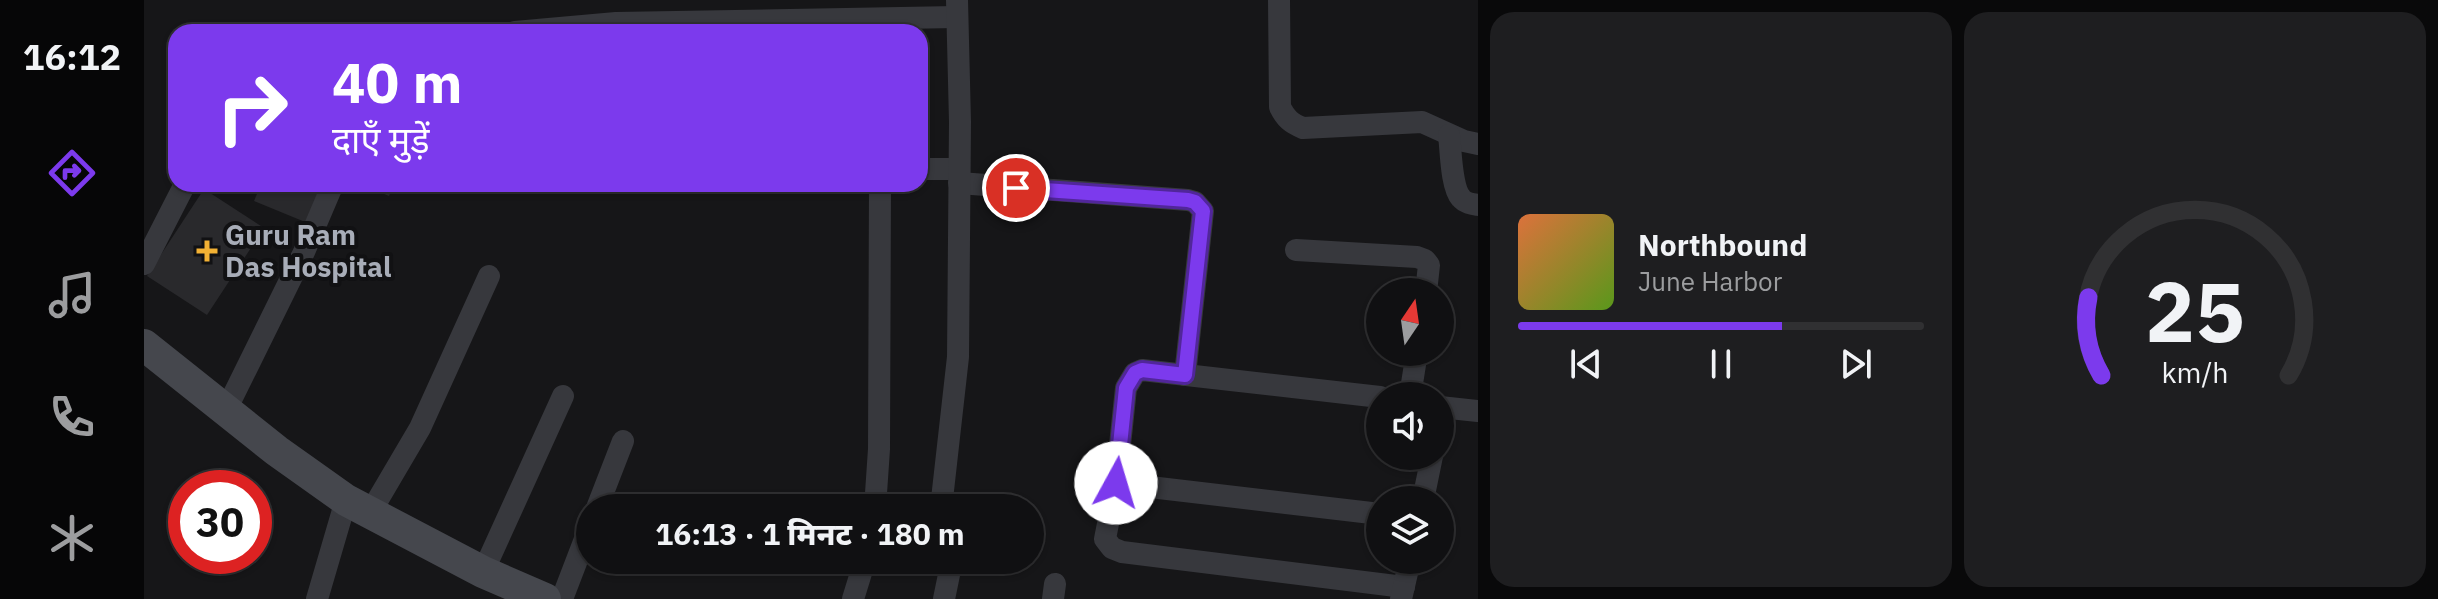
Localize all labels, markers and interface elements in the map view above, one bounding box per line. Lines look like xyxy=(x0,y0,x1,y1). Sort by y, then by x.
text: 16:12 xyxy=(23,33,121,80)
text: 40 m xyxy=(332,46,462,118)
icon: right xyxy=(200,56,304,160)
text: दाएँ मुड़ें xyxy=(332,116,430,163)
icon: directions xyxy=(44,145,100,201)
pin xyxy=(982,154,1050,222)
icon: arrive xyxy=(994,166,1038,210)
place label: Guru Ram Das Hospital xyxy=(225,216,392,285)
text: Northbound xyxy=(1638,225,1807,264)
marker: Guru Ram Das Hospital xyxy=(196,240,218,262)
text: 25 xyxy=(2145,256,2245,364)
text: June Harbor xyxy=(1638,264,1782,298)
icon: music xyxy=(44,267,100,323)
north arrow xyxy=(1366,278,1454,366)
map controls xyxy=(1366,278,1454,574)
icon: previous xyxy=(1564,342,1608,386)
icon: pause xyxy=(1699,342,1743,386)
icon: next xyxy=(1834,342,1878,386)
text: km/h xyxy=(2161,354,2229,391)
button: sound xyxy=(1366,382,1454,470)
icon: phone xyxy=(44,389,100,445)
position arrow xyxy=(1074,441,1158,525)
speed limit sign: 30 xyxy=(168,470,272,574)
button: layers xyxy=(1366,486,1454,574)
icon: climate xyxy=(44,510,100,566)
text: 16:13 · 1 मिनट · 180 m xyxy=(655,514,965,553)

